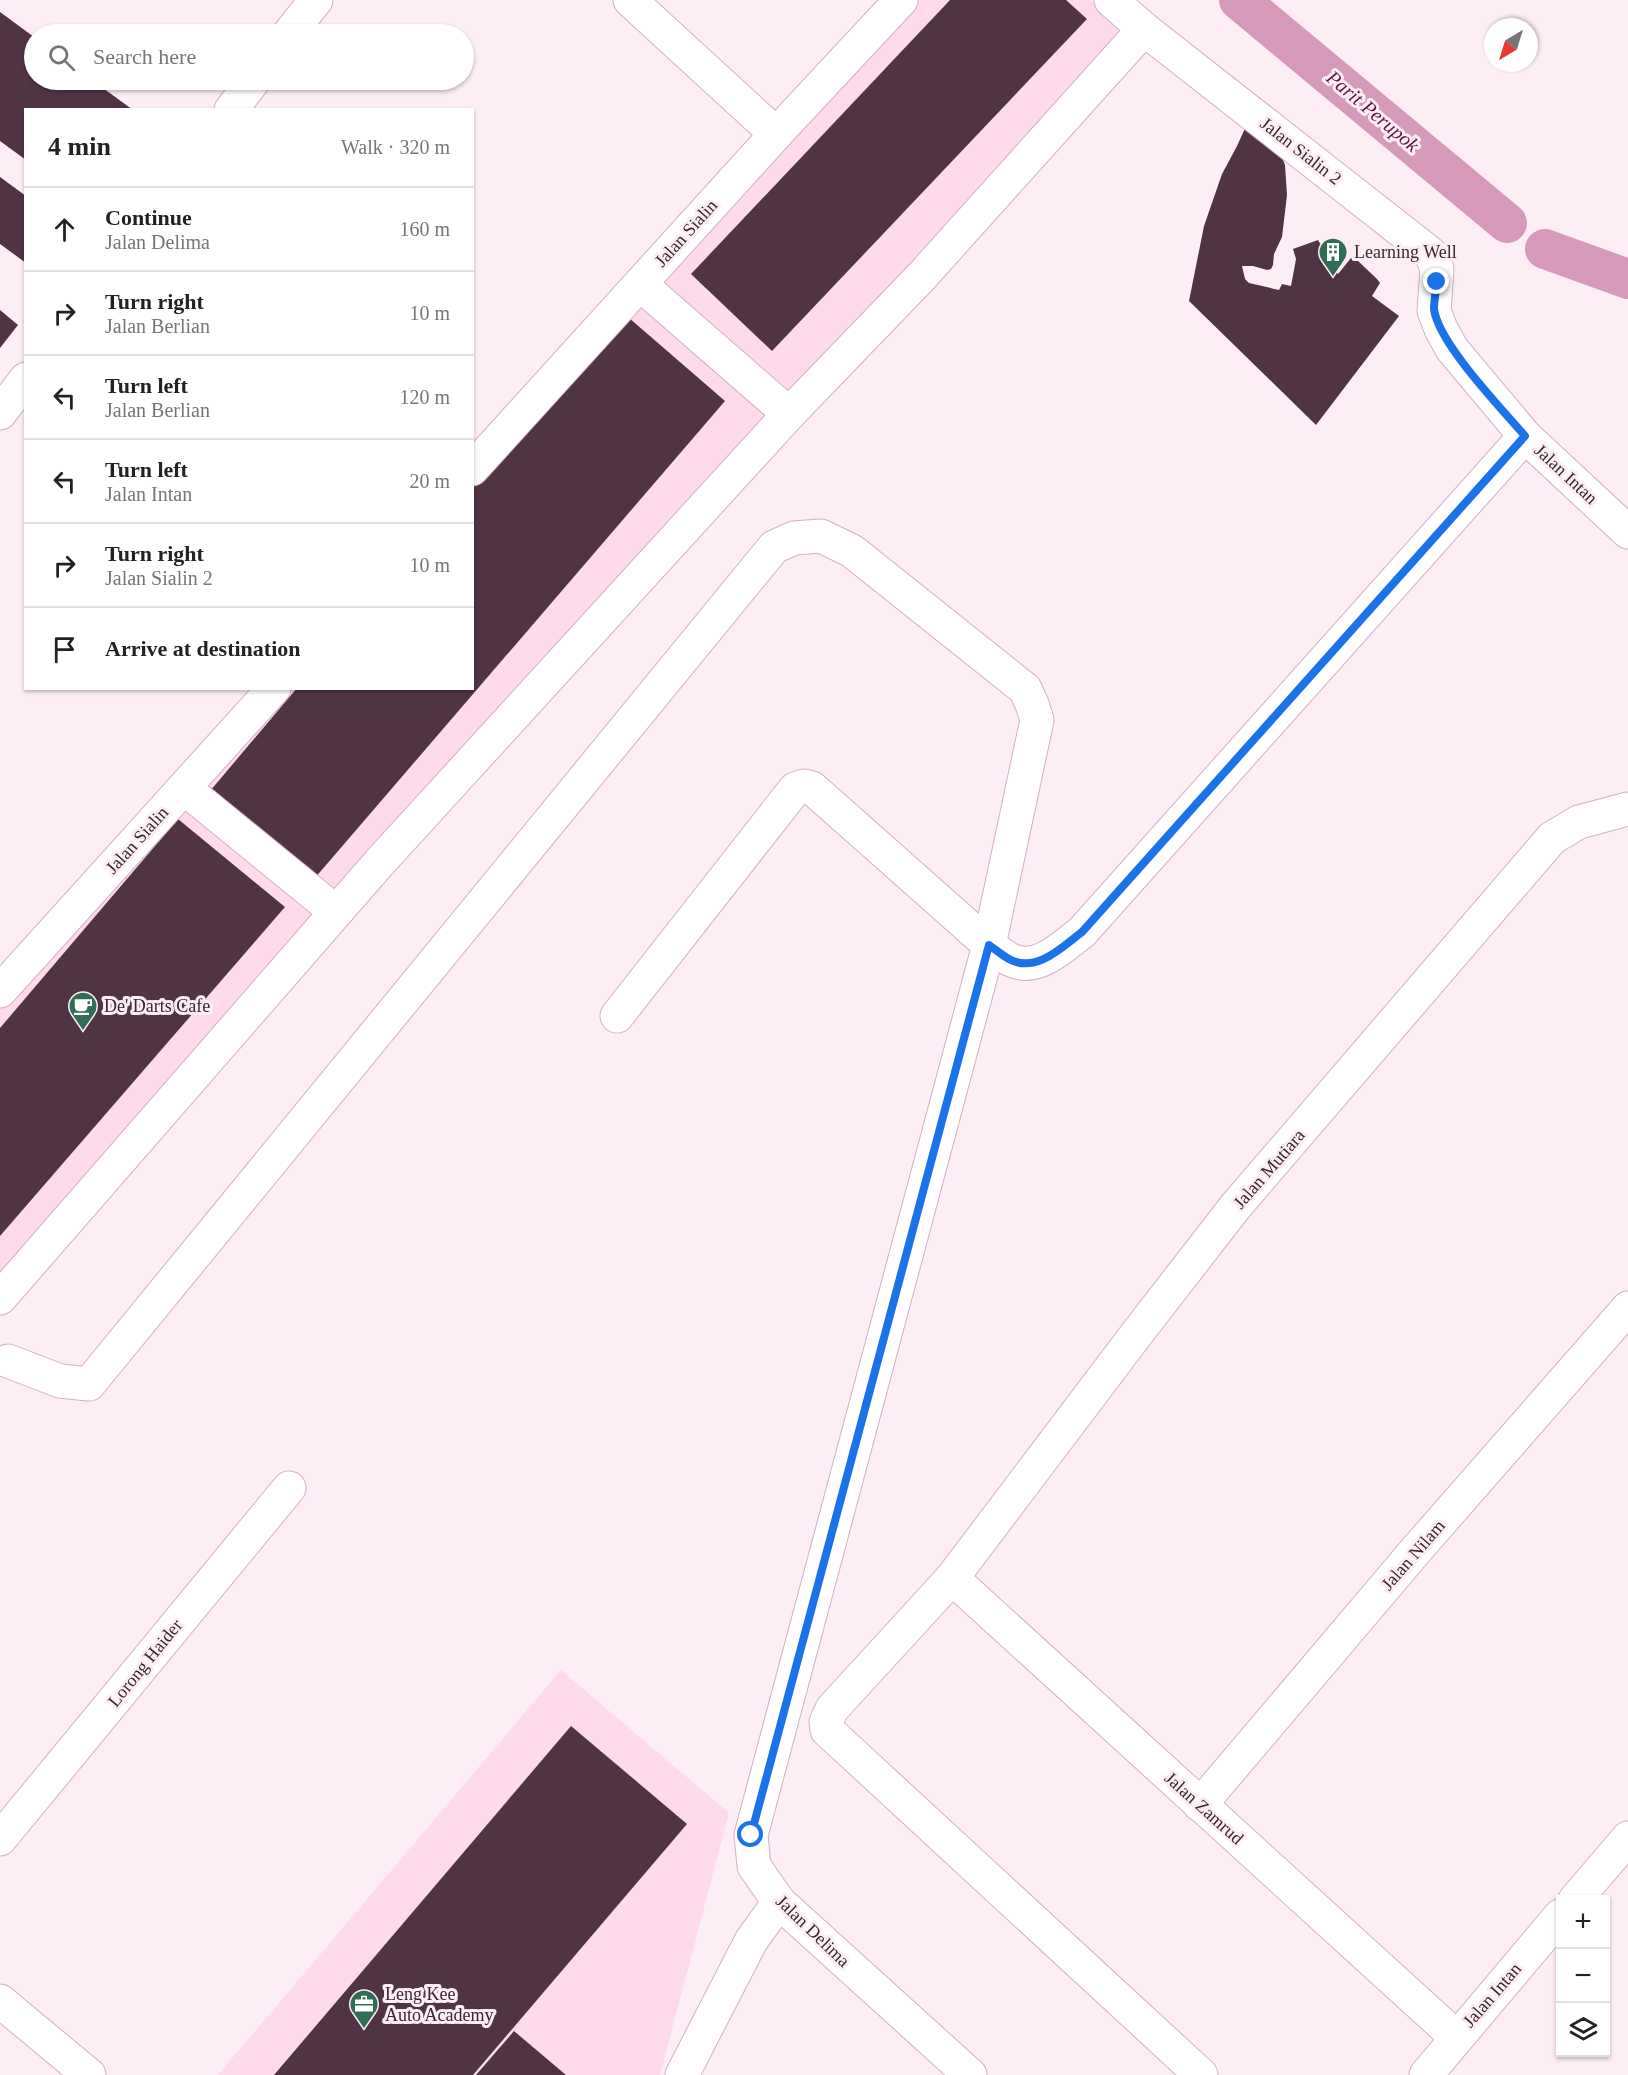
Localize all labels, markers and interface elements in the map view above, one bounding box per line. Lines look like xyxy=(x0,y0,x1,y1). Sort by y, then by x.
north arrow xyxy=(1484,18,1538,72)
search box xyxy=(24,24,474,90)
icon: search xyxy=(45,41,78,74)
text: Search here xyxy=(93,44,196,69)
water label: Parit Perupok xyxy=(1321,65,1425,158)
street label: Jalan Sialin 2 xyxy=(1257,113,1345,189)
text: 4 min xyxy=(48,132,111,161)
text: Walk · 320 m xyxy=(341,136,450,158)
street label: Jalan Sialin xyxy=(651,195,721,271)
text: Continue xyxy=(105,205,192,230)
icon: ahead xyxy=(48,213,81,246)
text: 160 m xyxy=(399,218,450,240)
text: Jalan Delima xyxy=(105,231,210,253)
building icon: Learning Well xyxy=(1317,236,1349,278)
place label: Learning Well xyxy=(1354,242,1457,262)
route end xyxy=(1423,268,1449,294)
text: Turn right xyxy=(105,289,204,314)
icon: right xyxy=(48,297,81,330)
text: 10 m xyxy=(409,302,450,324)
text: Jalan Berlian xyxy=(105,315,210,337)
text: Turn left xyxy=(105,373,188,398)
icon: left xyxy=(48,381,81,414)
text: 120 m xyxy=(399,386,450,408)
text: Jalan Berlian xyxy=(105,399,210,421)
street label: Jalan Intan xyxy=(1530,440,1602,508)
text: Turn left xyxy=(105,457,188,482)
icon: left xyxy=(48,465,81,498)
text: 20 m xyxy=(409,470,450,492)
text: Jalan Intan xyxy=(105,483,192,505)
text: Turn right xyxy=(105,541,204,566)
icon: right xyxy=(48,549,81,582)
text: 10 m xyxy=(409,554,450,576)
text: Jalan Sialin 2 xyxy=(105,567,213,589)
icon: arrive xyxy=(48,633,81,666)
text: Arrive at destination xyxy=(105,636,301,661)
street label: Jalan Sialin xyxy=(102,802,172,878)
cafe icon: De' Darts Cafe xyxy=(67,990,99,1032)
place label: De' Darts Cafe xyxy=(104,996,210,1016)
street label: Jalan Mutiara xyxy=(1229,1125,1309,1213)
street label: Jalan Nilam xyxy=(1377,1516,1449,1594)
street label: Lorong Haider xyxy=(104,1615,186,1711)
street label: Jalan Zamrud xyxy=(1161,1768,1247,1848)
route start xyxy=(737,1821,763,1847)
street label: Jalan Delima xyxy=(772,1891,854,1971)
map controls xyxy=(1556,1895,1610,2057)
button: + xyxy=(1556,1895,1610,1949)
button: − xyxy=(1556,1949,1610,2003)
street label: Jalan Intan xyxy=(1459,1959,1525,2031)
place label: Leng Kee Auto Academy xyxy=(385,1984,493,2025)
office icon: Leng Kee Auto Academy xyxy=(348,1988,380,2030)
button: layers xyxy=(1556,2003,1610,2057)

